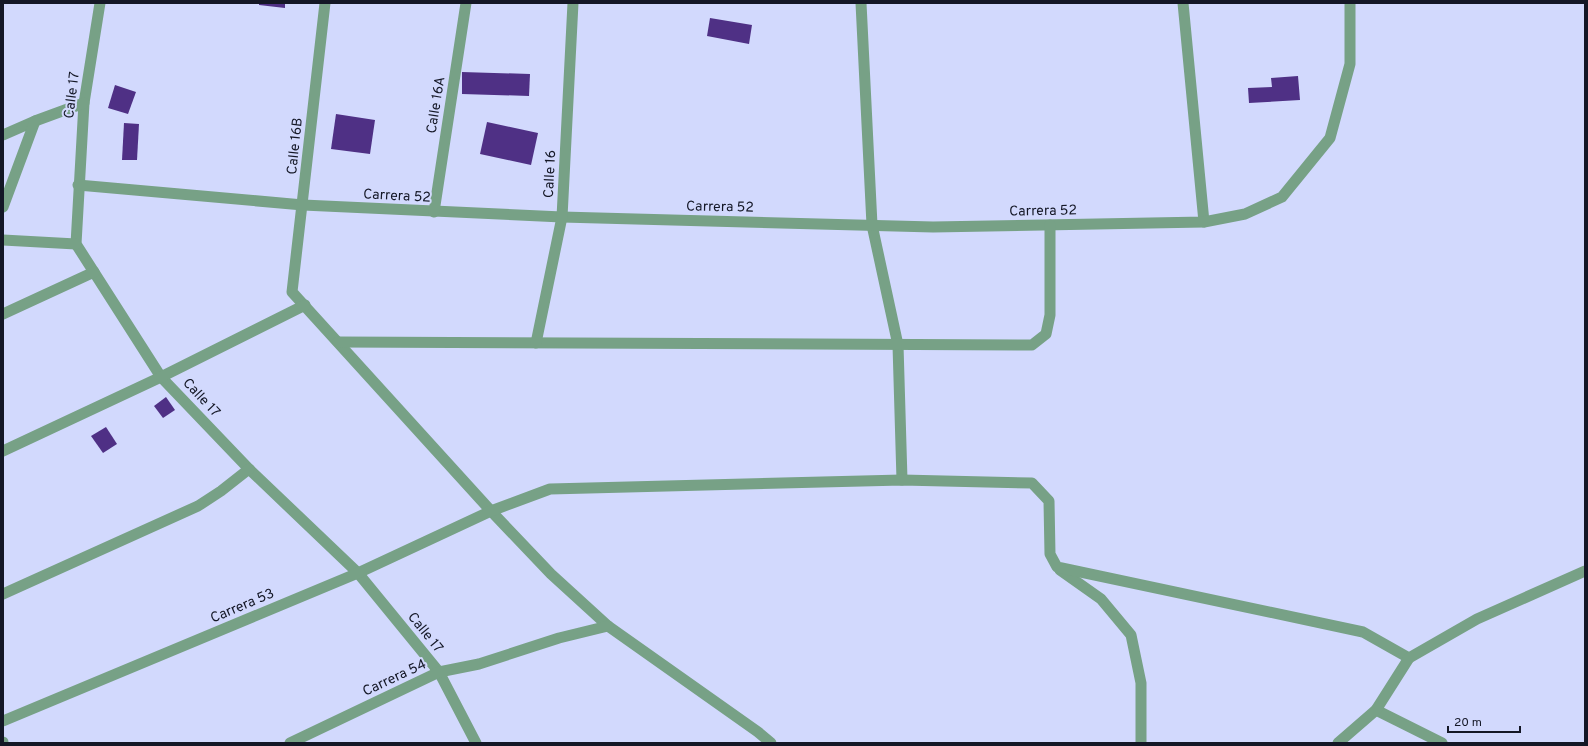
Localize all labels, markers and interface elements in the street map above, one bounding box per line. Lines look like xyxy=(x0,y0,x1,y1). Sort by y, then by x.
street label: Calle 17 xyxy=(61,71,84,120)
street label: Calle 16A xyxy=(424,76,449,135)
street label: Calle 16B xyxy=(284,117,307,176)
street label: Calle 16 xyxy=(541,150,560,199)
street label: Carrera 52 xyxy=(363,186,431,207)
street label: Carrera 52 xyxy=(686,198,754,217)
street label: Carrera 52 xyxy=(1009,202,1077,221)
street label: Calle 17 xyxy=(179,375,223,421)
street label: Carrera 53 xyxy=(208,585,277,627)
street label: Calle 17 xyxy=(403,609,446,657)
street label: Carrera 54 xyxy=(360,656,429,700)
scale bar xyxy=(1448,708,1520,734)
text: 20 m xyxy=(1454,715,1482,731)

